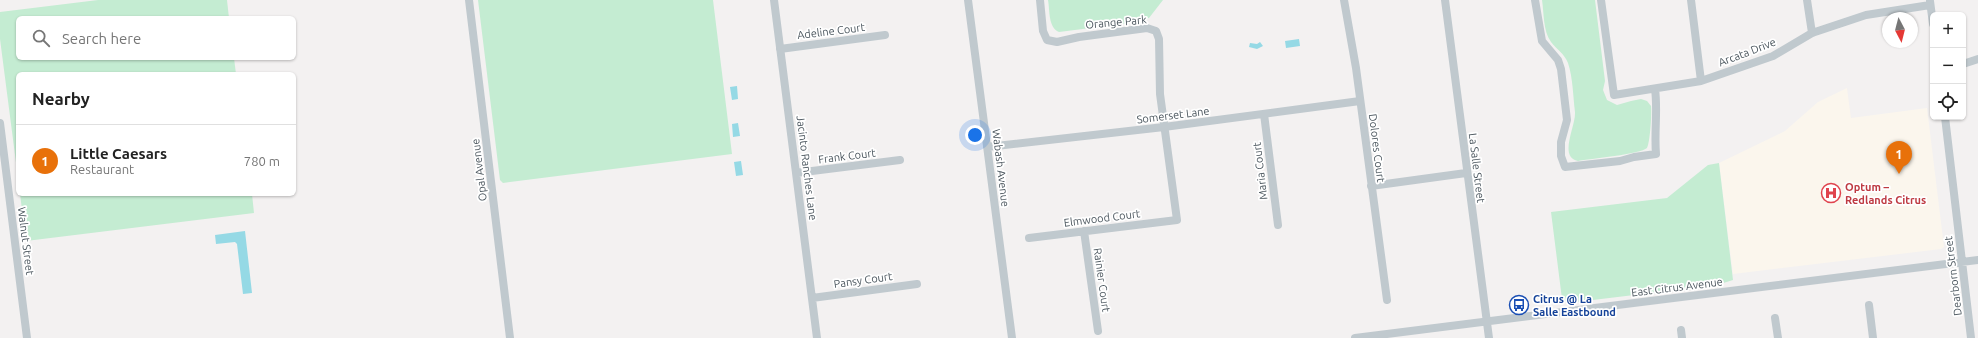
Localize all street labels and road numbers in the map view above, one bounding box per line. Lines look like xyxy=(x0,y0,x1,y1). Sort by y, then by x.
street label: Orange Park xyxy=(1085,13,1148,31)
street label: Adeline Court xyxy=(797,21,866,41)
street label: Arcata Drive xyxy=(1717,36,1777,68)
street label: Somerset Lane xyxy=(1136,105,1210,125)
street label: Dolores Court xyxy=(1367,113,1387,184)
street label: Jacinto Ranches Lane xyxy=(795,115,819,221)
street label: Wabash Avenue xyxy=(990,128,1012,208)
street label: La Salle Street xyxy=(1467,132,1487,204)
street label: Opal Avenue xyxy=(469,138,489,202)
street label: Maria Court xyxy=(1250,141,1269,201)
street label: Frank Court xyxy=(818,146,877,165)
street label: Walnut Street xyxy=(16,206,36,276)
street label: Elmwood Court xyxy=(1063,207,1142,229)
street label: Dearborn Street xyxy=(1942,235,1964,317)
street label: Rainier Court xyxy=(1092,247,1113,314)
street label: Pansy Court xyxy=(833,270,894,290)
street label: East Citrus Avenue xyxy=(1631,275,1723,299)

